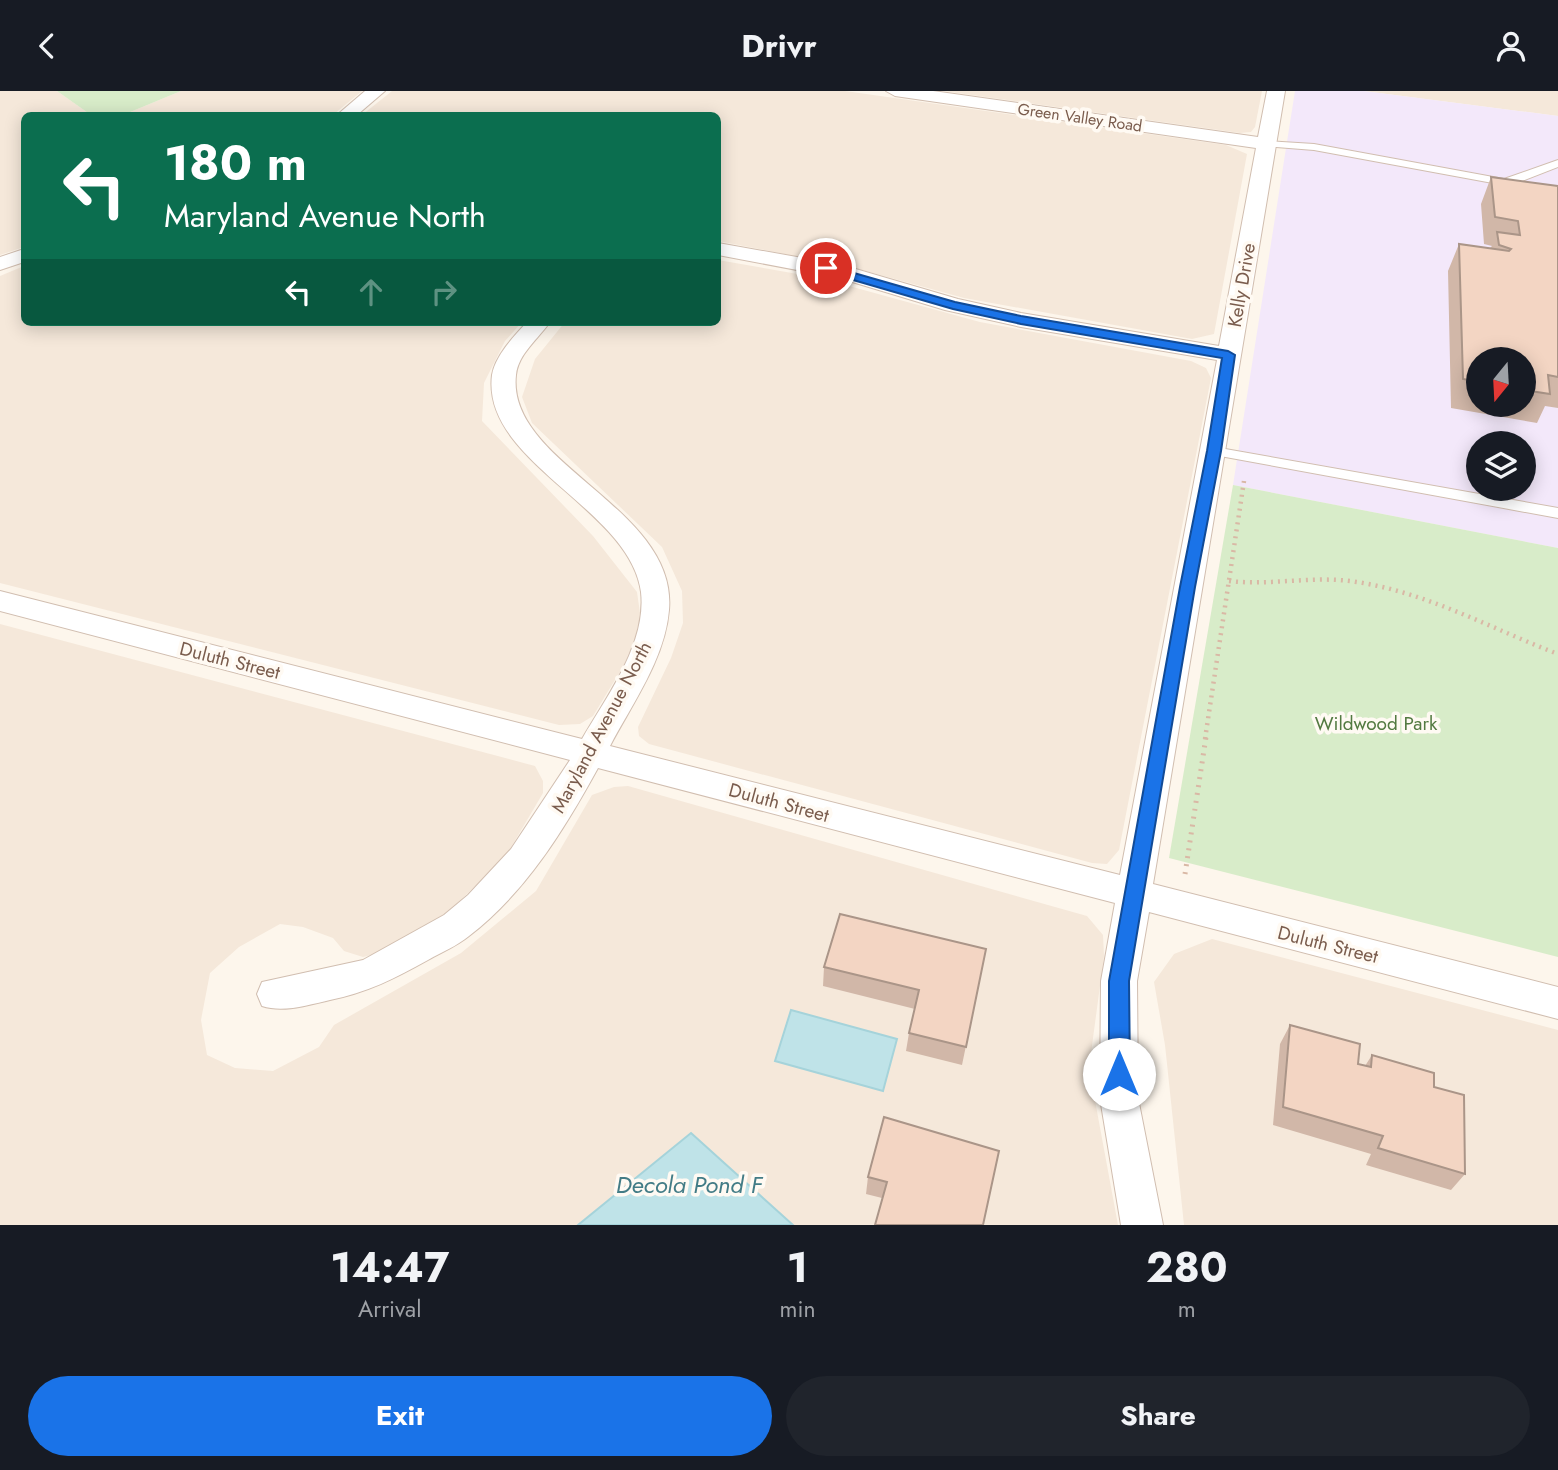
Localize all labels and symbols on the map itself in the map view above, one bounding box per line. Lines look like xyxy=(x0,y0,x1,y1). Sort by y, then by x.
street label: Green Valley Road xyxy=(1016,97,1144,138)
pin xyxy=(796,238,856,298)
street label: Kelly Drive xyxy=(1221,241,1262,329)
north arrow xyxy=(1466,347,1536,417)
street label: Duluth Street xyxy=(177,635,283,686)
street label: Maryland Avenue North xyxy=(545,637,658,818)
park label: Wildwood Park xyxy=(1315,710,1438,737)
street label: Duluth Street xyxy=(726,776,832,829)
street label: Duluth Street xyxy=(1275,919,1381,970)
position arrow xyxy=(1082,1037,1156,1111)
water label: Decola Pond F xyxy=(616,1167,764,1202)

